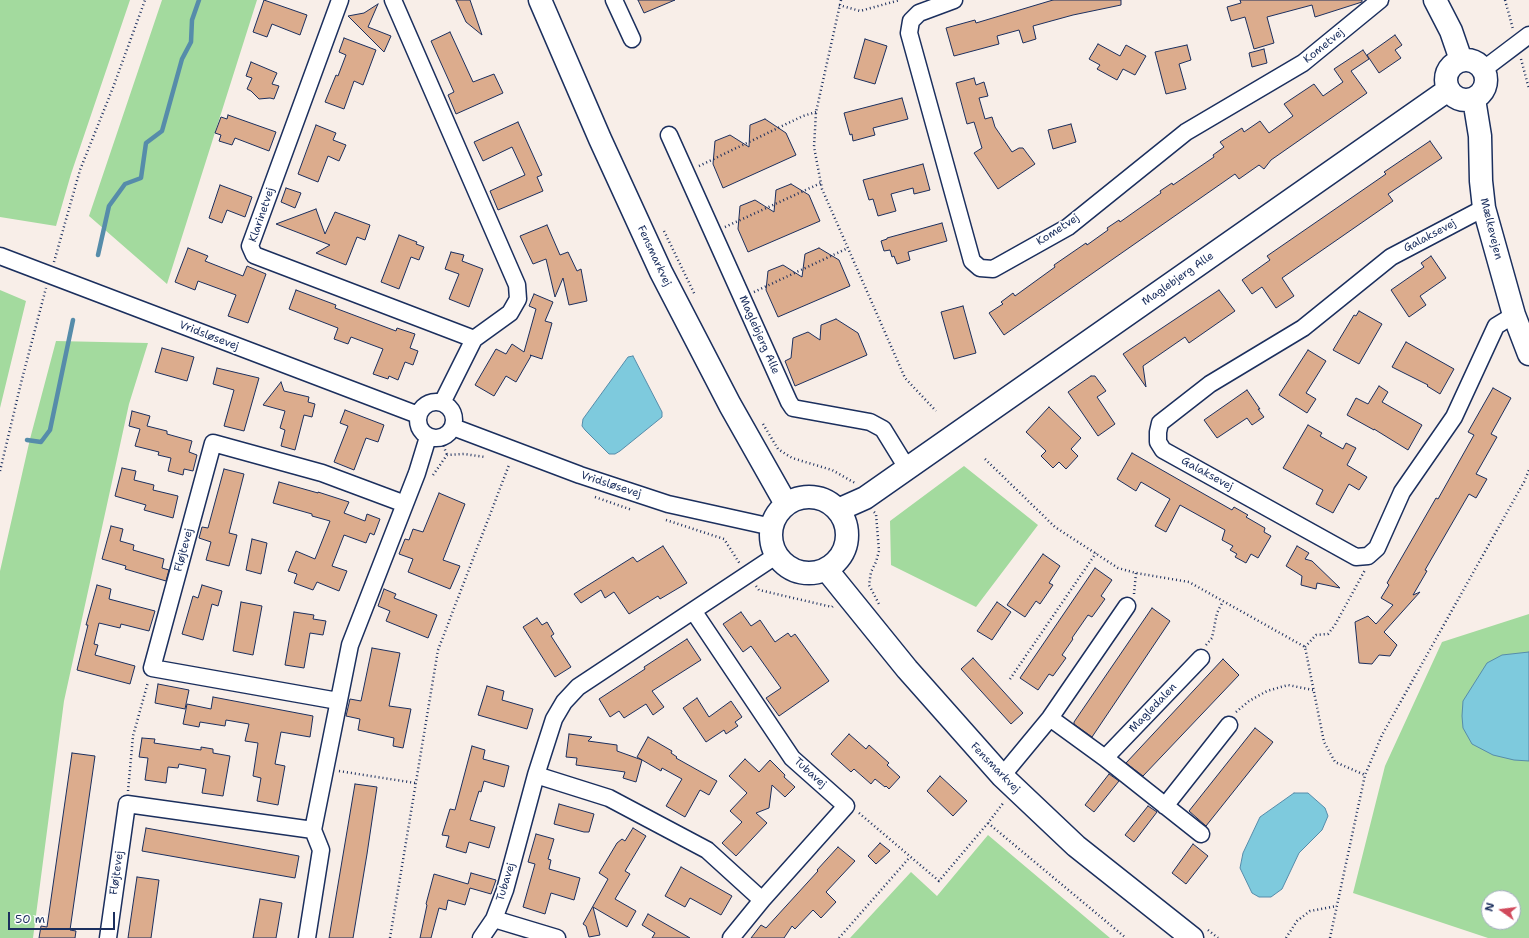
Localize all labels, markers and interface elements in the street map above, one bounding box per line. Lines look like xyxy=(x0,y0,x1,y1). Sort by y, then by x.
street label: Kometvej xyxy=(1301,26,1347,66)
street label: Klarinetvej xyxy=(247,186,277,244)
street label: Mælkevejen xyxy=(1477,197,1505,261)
street label: Kometvej xyxy=(1034,211,1082,249)
street label: Galaksevej xyxy=(1402,217,1458,255)
street label: Fensmarkvej xyxy=(634,223,674,289)
street label: Maglebjerg Alle xyxy=(1140,249,1216,309)
street label: Maglebjerg Alle xyxy=(736,294,782,376)
street label: Vridsløsevej xyxy=(177,319,241,353)
street label: Galaksevej xyxy=(1179,454,1235,494)
street label: Vridsløsevej xyxy=(579,469,643,501)
street label: Fløjtevej xyxy=(172,527,196,573)
street label: Magledalen xyxy=(1126,681,1180,735)
street label: Fensmarkvej xyxy=(967,740,1023,796)
street label: Tubavej xyxy=(791,755,829,791)
street label: Fløjtevej xyxy=(107,850,127,896)
street label: Tubavej xyxy=(494,861,518,903)
north arrow xyxy=(1481,890,1521,930)
text: N xyxy=(1482,901,1498,913)
scale bar xyxy=(10,904,117,930)
text: 50 m xyxy=(15,911,45,927)

